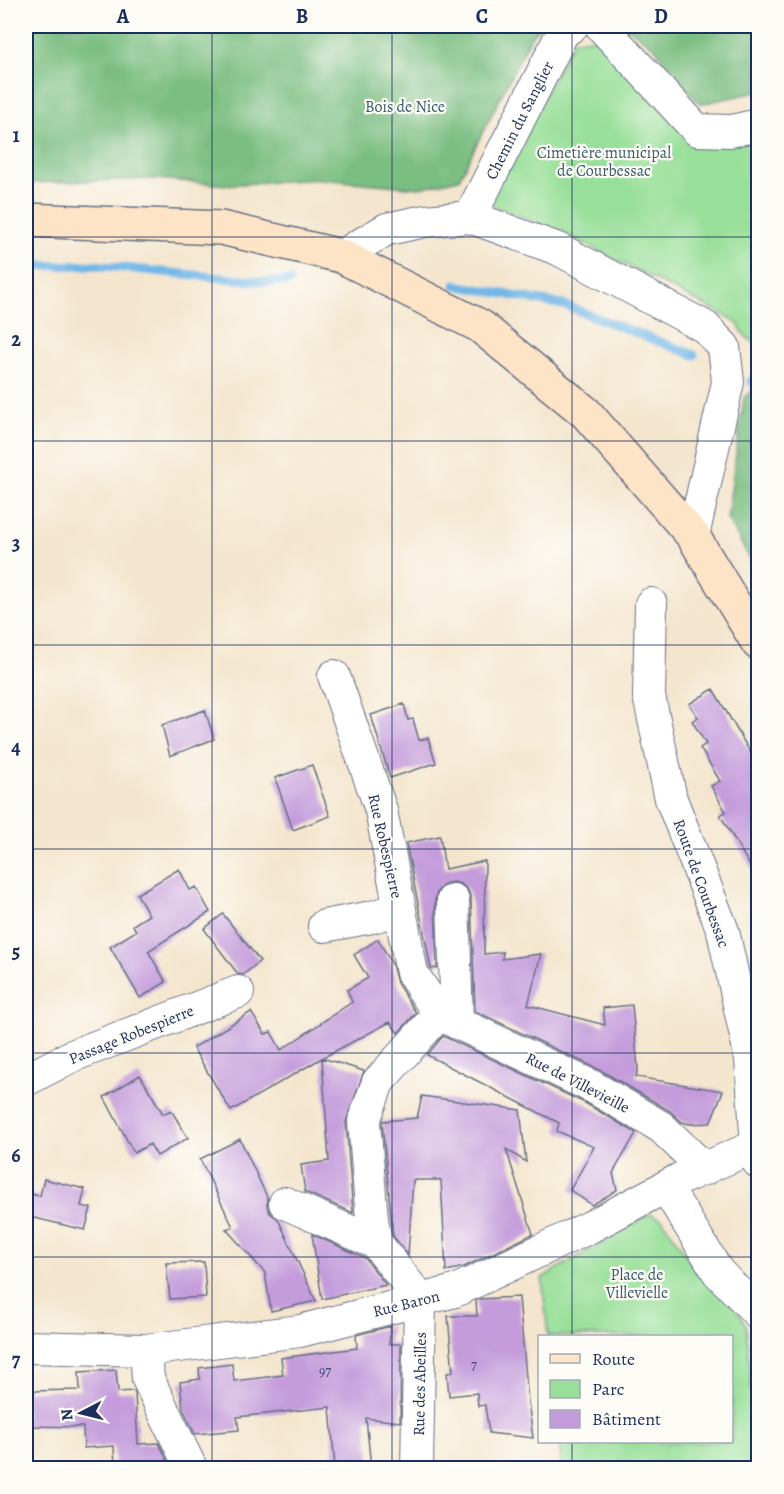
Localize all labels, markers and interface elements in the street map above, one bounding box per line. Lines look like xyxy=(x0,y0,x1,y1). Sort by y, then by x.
text: A xyxy=(116,3,130,30)
text: B xyxy=(296,3,308,30)
text: C xyxy=(476,3,488,30)
text: D xyxy=(654,3,668,30)
street label: Chemin du Sanglier xyxy=(481,58,559,183)
park label: Bois de Nice xyxy=(365,96,445,118)
text: 1 xyxy=(12,122,20,149)
park label: Cimetière municipal de Courbessac xyxy=(537,142,671,182)
text: 2 xyxy=(11,326,21,353)
text: 3 xyxy=(12,530,20,557)
text: 4 xyxy=(11,734,21,761)
street label: Rue Robespierre xyxy=(362,792,408,901)
street label: Route de Courbessac xyxy=(668,816,735,951)
text: 5 xyxy=(12,938,20,965)
street label: Passage Robespierre xyxy=(66,1000,197,1070)
street label: Rue de Villevieille xyxy=(522,1047,633,1119)
text: 6 xyxy=(11,1142,21,1169)
park label: Place de Villevielle xyxy=(605,1264,668,1304)
street label: Rue Baron xyxy=(371,1285,442,1323)
street label: Rue des Abeilles xyxy=(408,1332,432,1436)
legend xyxy=(538,1335,733,1443)
text: 7 xyxy=(12,1346,21,1373)
text: Route xyxy=(592,1347,635,1371)
house number: 7 xyxy=(471,1356,477,1375)
house number: 97 xyxy=(319,1362,331,1381)
text: Parc xyxy=(592,1377,624,1401)
north arrow xyxy=(51,1383,111,1443)
text: N xyxy=(55,1407,79,1422)
text: Bâtiment xyxy=(592,1407,661,1431)

